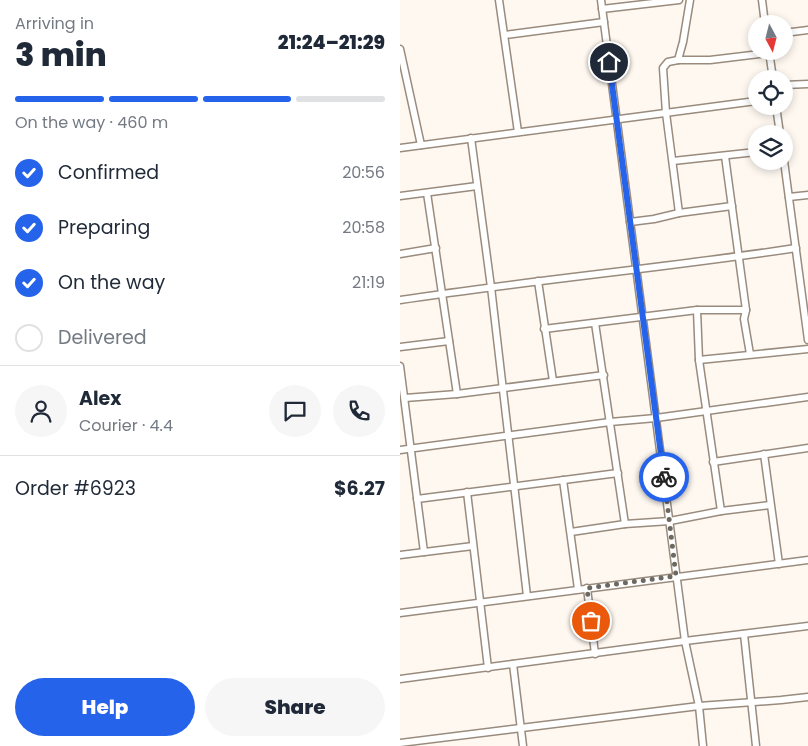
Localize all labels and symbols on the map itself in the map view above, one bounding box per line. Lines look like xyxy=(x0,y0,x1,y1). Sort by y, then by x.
north arrow xyxy=(748,15,792,60)
pin xyxy=(588,41,630,83)
courier xyxy=(639,452,689,502)
pin xyxy=(570,600,612,642)

